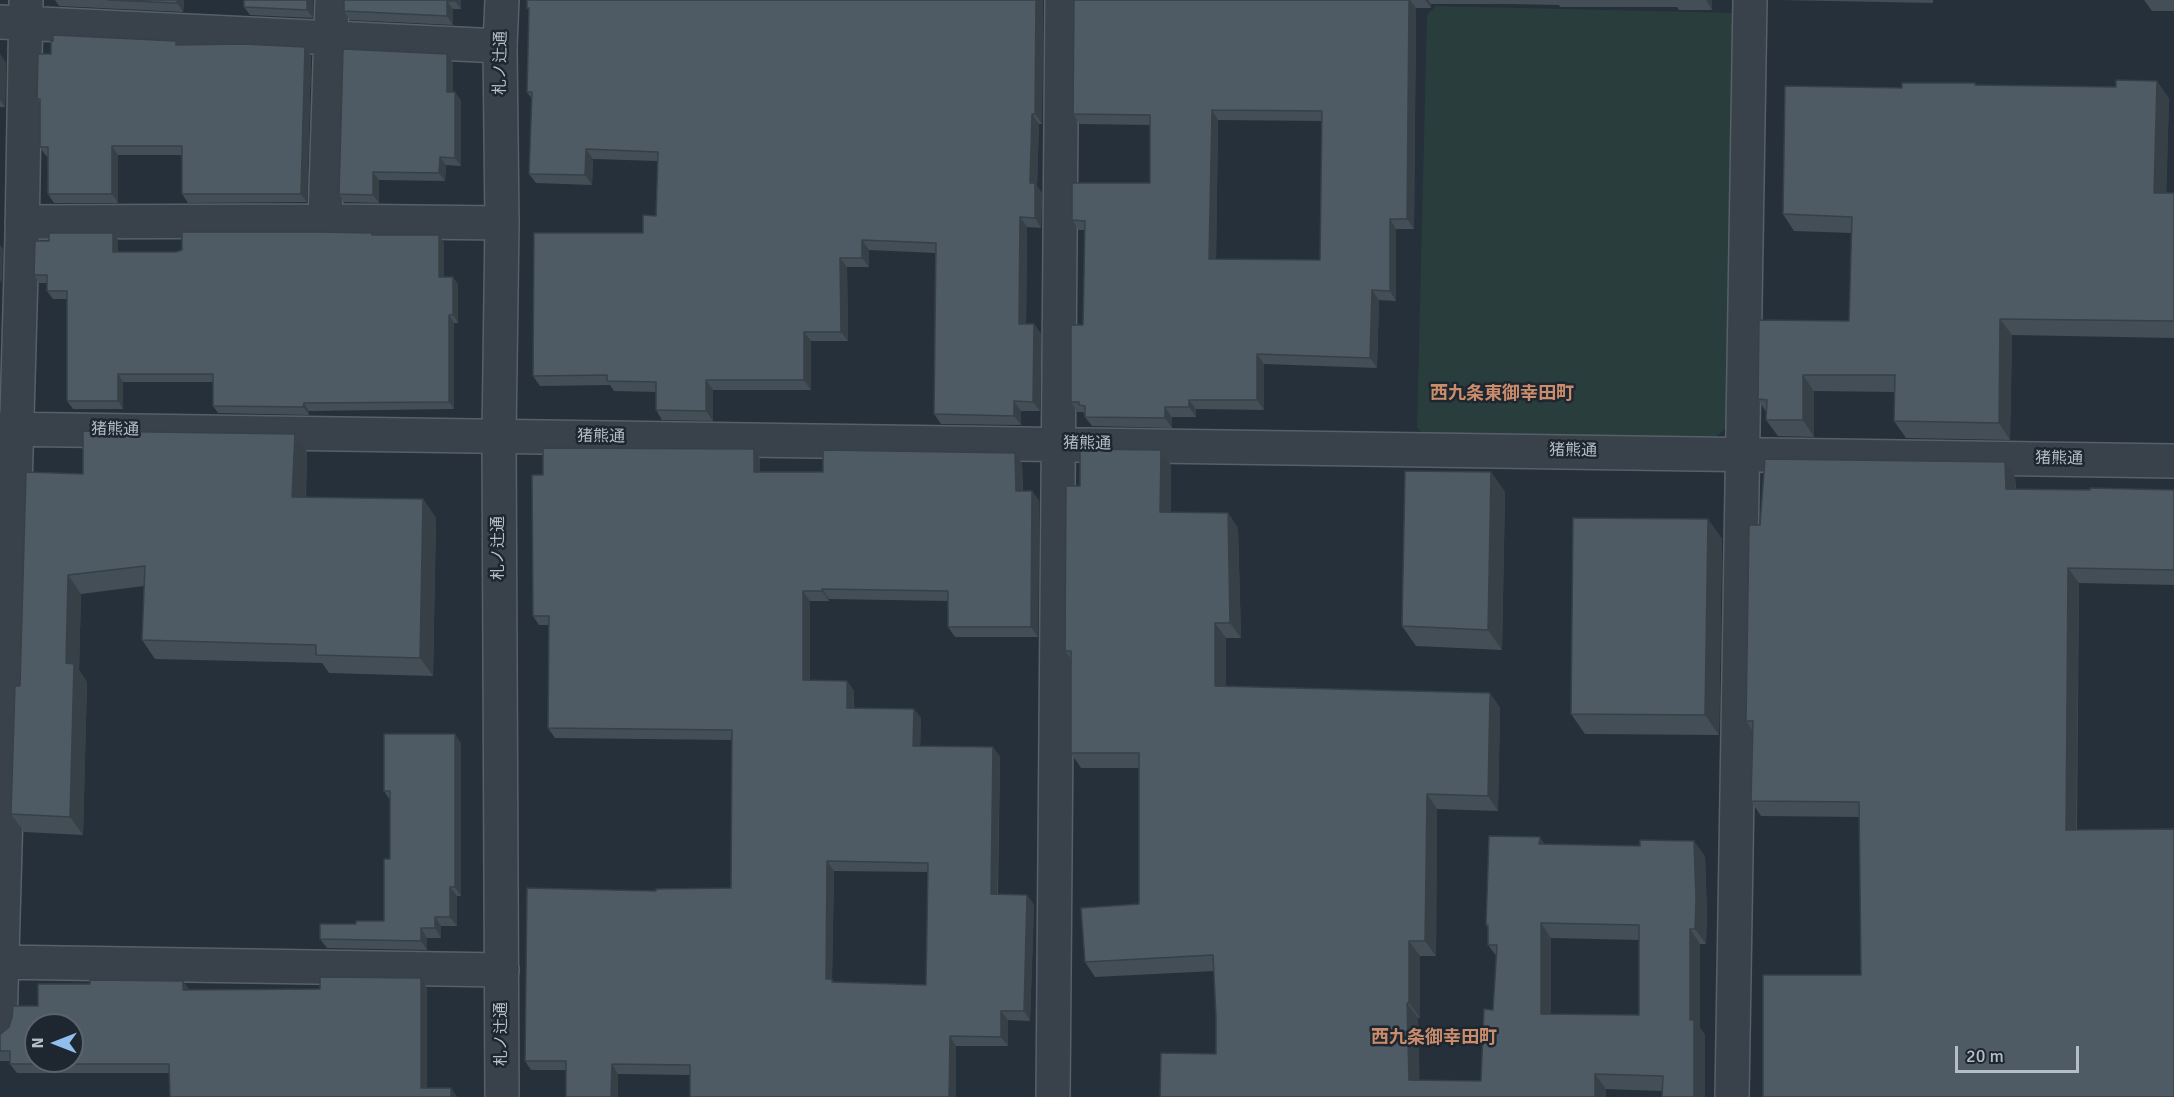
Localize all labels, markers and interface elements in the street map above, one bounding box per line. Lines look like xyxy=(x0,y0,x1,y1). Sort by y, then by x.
street label: 札ノ辻通 xyxy=(491,31,511,95)
district label: 西九条東御幸田町 xyxy=(1430,383,1574,405)
street label: 猪熊通 xyxy=(91,420,139,440)
street label: 猪熊通 xyxy=(577,427,625,447)
street label: 猪熊通 xyxy=(1063,434,1111,454)
street label: 猪熊通 xyxy=(1549,441,1597,461)
street label: 猪熊通 xyxy=(2035,449,2083,469)
street label: 札ノ辻通 xyxy=(489,516,509,580)
street label: 札ノ辻通 xyxy=(492,1002,512,1066)
north arrow xyxy=(24,1013,84,1073)
district label: 西九条御幸田町 xyxy=(1371,1027,1497,1049)
scale bar xyxy=(1958,1034,2082,1072)
text: N xyxy=(28,1037,48,1049)
text: 20 m xyxy=(1966,1045,2004,1067)

